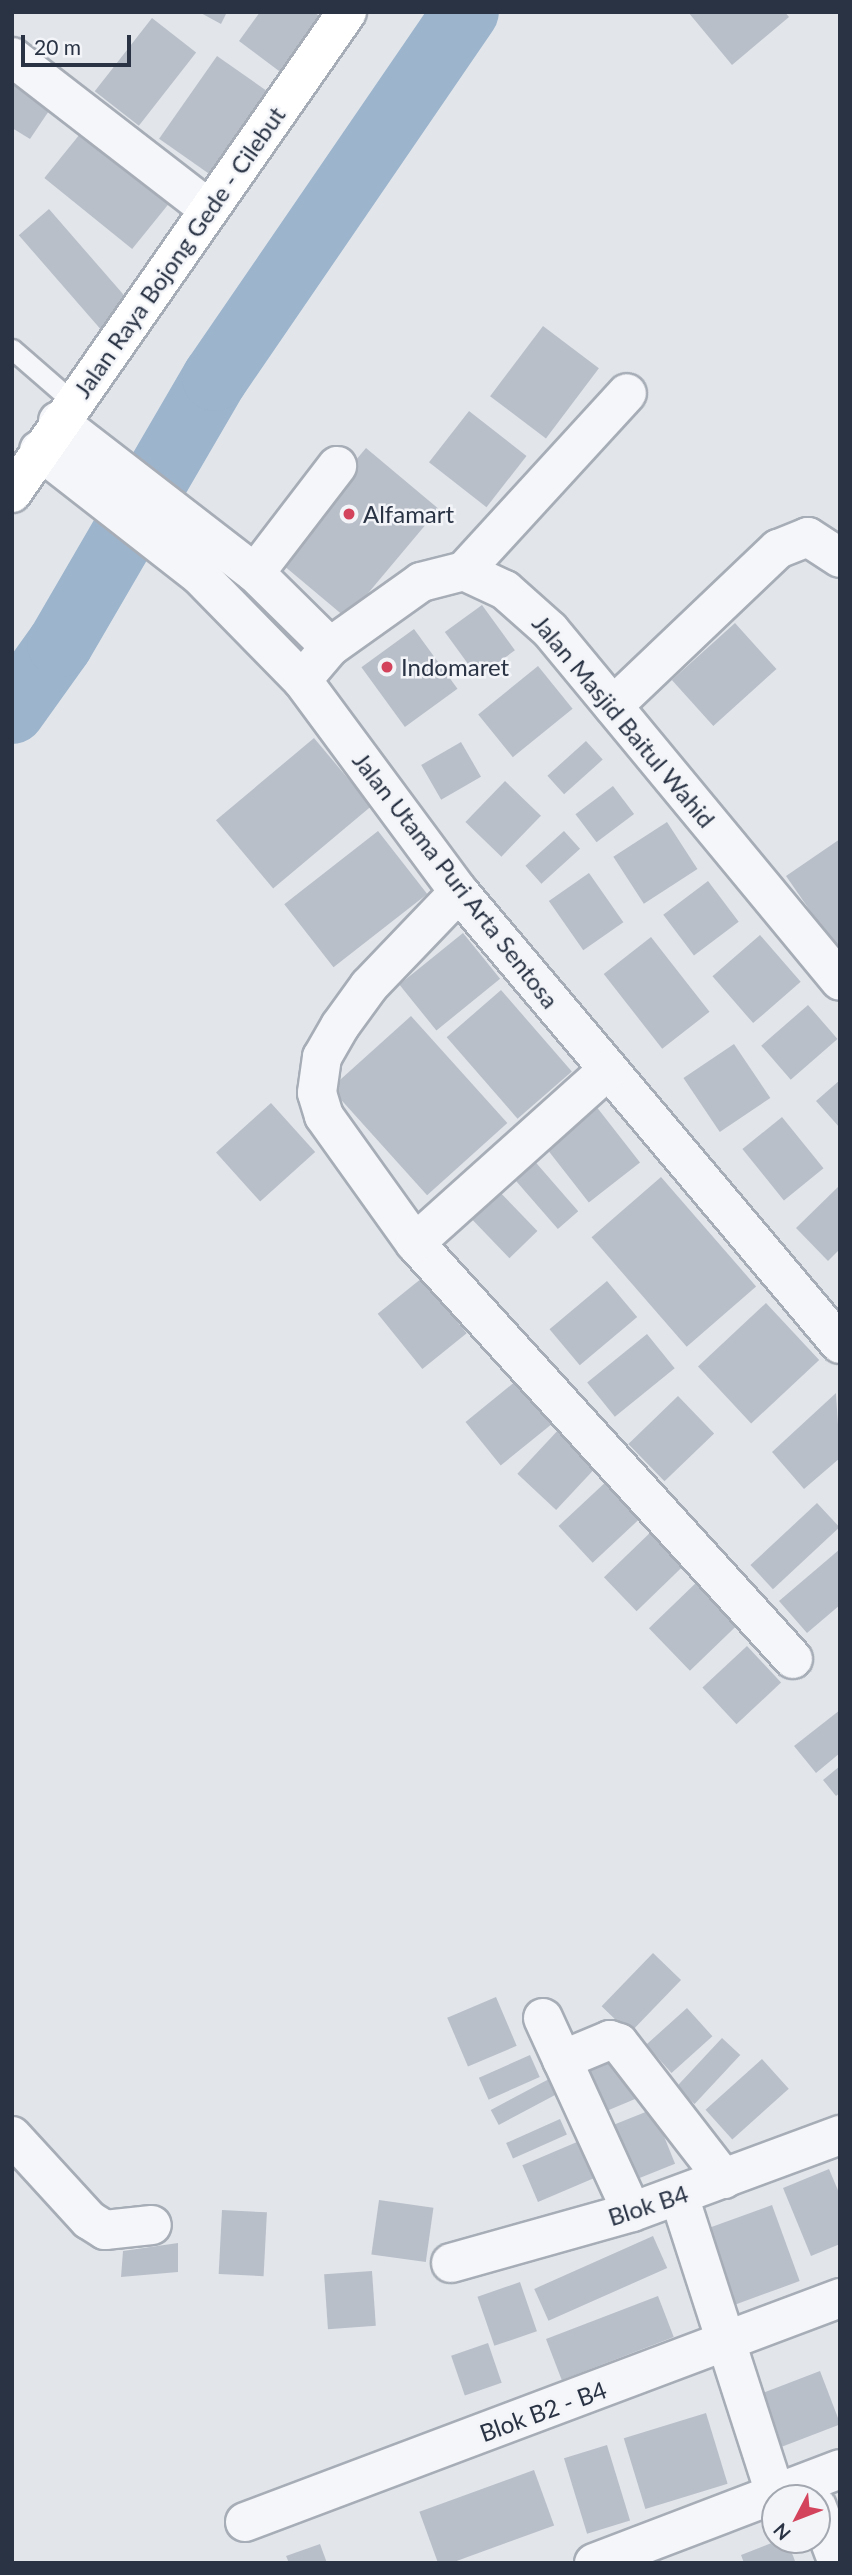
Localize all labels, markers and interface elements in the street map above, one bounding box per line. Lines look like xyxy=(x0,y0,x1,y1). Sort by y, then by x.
scale bar xyxy=(24,21,135,65)
text: 20 m xyxy=(34,34,81,59)
street label: Jalan Raya Bojong Gede - Cilebut xyxy=(67,101,291,403)
place label: Alfamart xyxy=(363,500,454,528)
marker: Alfamart xyxy=(341,506,357,522)
street label: Jalan Masjid Baitul Wahid xyxy=(527,609,721,833)
place label: Indomaret xyxy=(401,653,509,681)
marker: Indomaret xyxy=(379,659,395,675)
street label: Jalan Utama Puri Arta Sentosa xyxy=(347,746,565,1014)
street label: Blok B4 xyxy=(604,2179,692,2231)
street label: Blok B2 - B4 xyxy=(476,2375,610,2447)
north arrow xyxy=(761,2484,831,2554)
text: N xyxy=(768,2519,795,2545)

